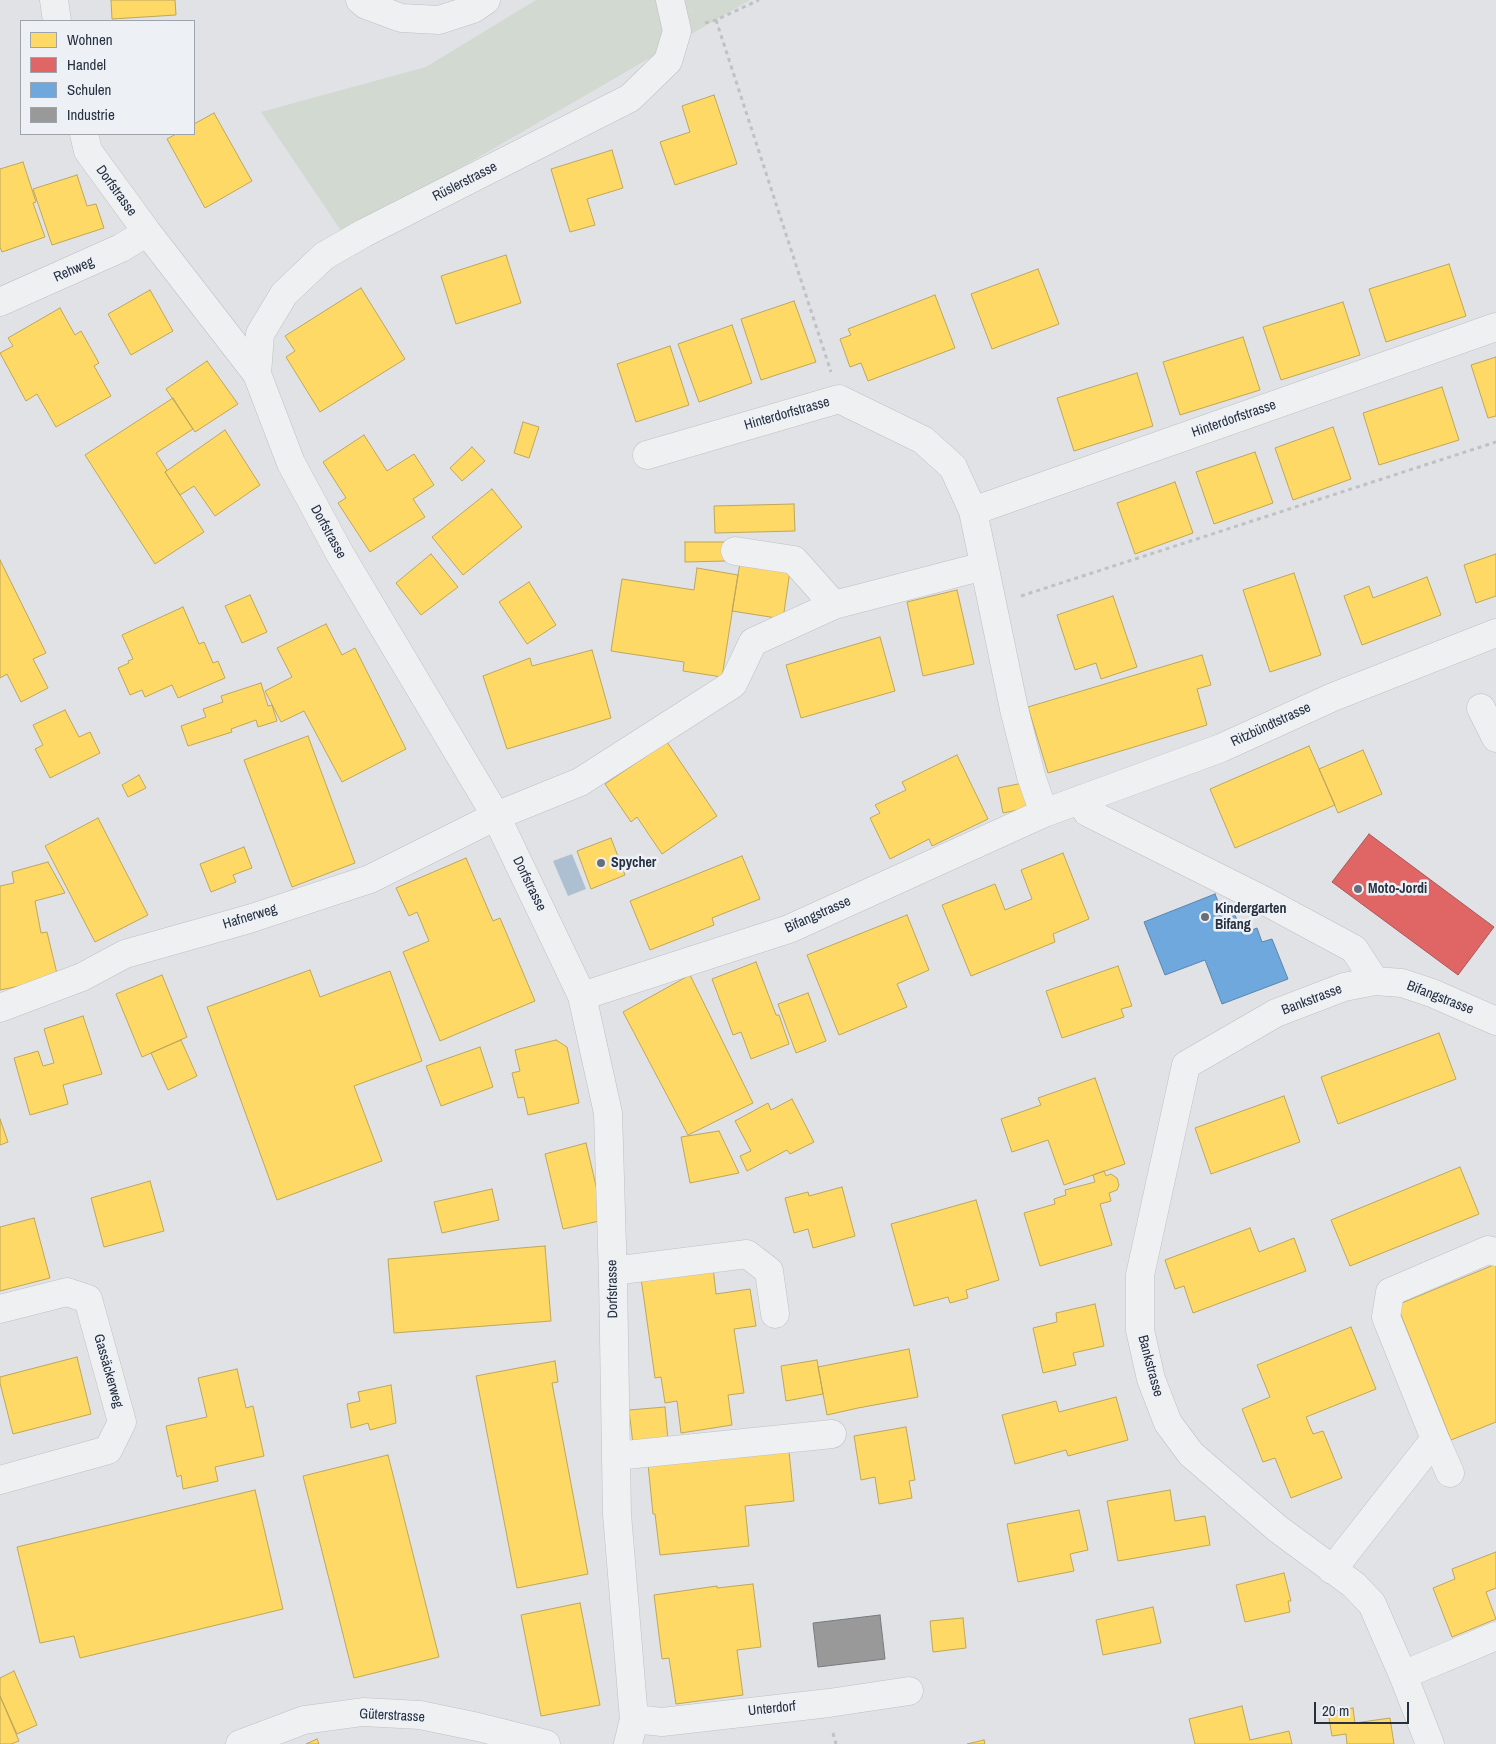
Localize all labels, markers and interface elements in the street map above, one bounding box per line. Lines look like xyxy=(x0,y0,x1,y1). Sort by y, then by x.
legend xyxy=(20,20,195,135)
text: Wohnen xyxy=(67,29,113,50)
text: Handel xyxy=(67,54,106,75)
text: Schulen xyxy=(67,79,111,100)
text: Industrie xyxy=(67,104,115,125)
street label: Rüslerstrasse xyxy=(430,159,500,205)
street label: Dorfstrasse xyxy=(92,162,140,220)
street label: Rehweg xyxy=(51,254,97,286)
street label: Hinterdorfstrasse xyxy=(742,394,832,434)
street label: Hinterdorfstrasse xyxy=(1190,397,1278,441)
street label: Dorfstrasse xyxy=(306,502,350,562)
street label: Ritzbündtstrasse xyxy=(1228,699,1314,751)
street label: Dorfstrasse xyxy=(509,854,549,914)
place label: Spycher xyxy=(611,855,656,871)
marker: Spycher xyxy=(595,857,607,869)
place label: Moto-Jordi xyxy=(1368,881,1427,897)
marker: Moto-Jordi xyxy=(1352,883,1364,895)
street label: Bifangstrasse xyxy=(783,893,853,937)
street label: Hafnerweg xyxy=(221,901,279,933)
place label: Kindergarten Bifang xyxy=(1215,901,1286,934)
marker: Kindergarten Bifang xyxy=(1199,911,1211,923)
street label: Bifangstrasse xyxy=(1404,978,1476,1018)
street label: Bankstrasse xyxy=(1280,981,1344,1019)
street label: Dorfstrasse xyxy=(604,1260,622,1318)
street label: Gassäckerweg xyxy=(89,1332,127,1410)
street label: Bankstrasse xyxy=(1134,1333,1166,1399)
scale bar xyxy=(1316,1692,1411,1724)
street label: Unterdorf xyxy=(747,1698,797,1720)
text: 20 m xyxy=(1322,1700,1349,1721)
street label: Güterstrasse xyxy=(359,1706,425,1726)

